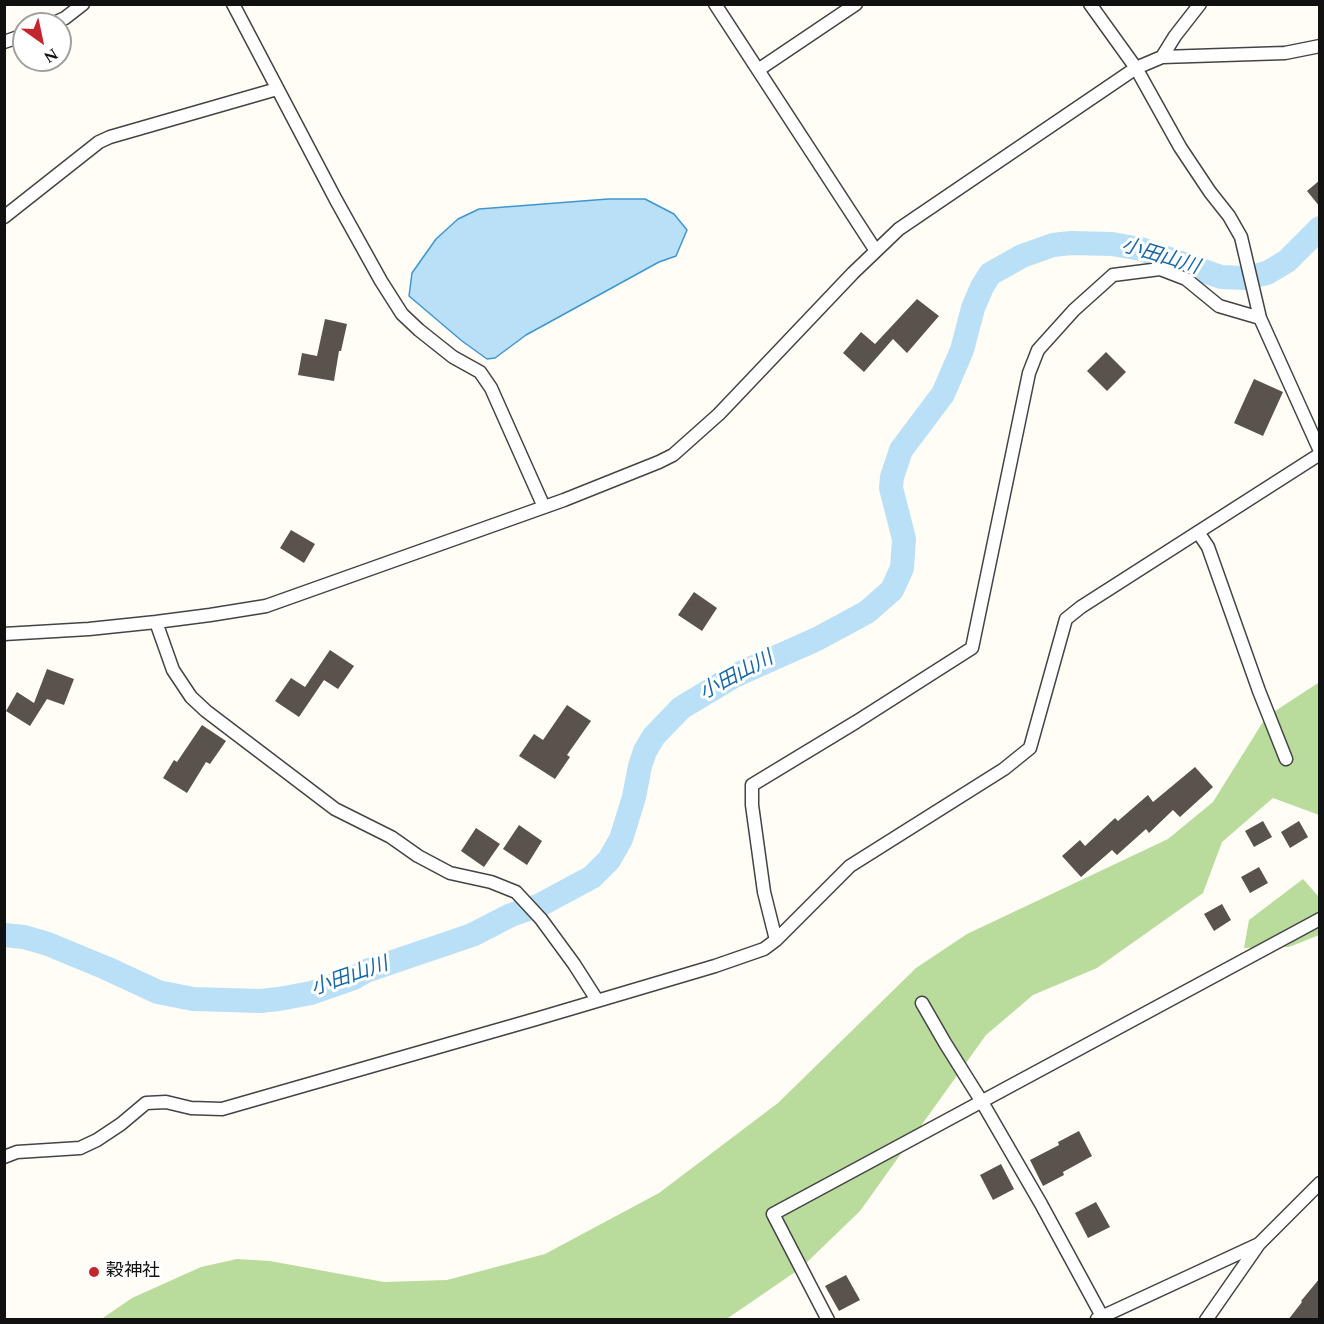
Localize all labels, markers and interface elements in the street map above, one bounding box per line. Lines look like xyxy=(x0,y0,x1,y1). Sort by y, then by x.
north arrow xyxy=(12,12,72,72)
text: N xyxy=(39,42,63,69)
water label: 小田山川 xyxy=(1118,235,1202,281)
water label: 小田山川 xyxy=(696,648,778,706)
water label: 小田山川 xyxy=(308,954,392,1002)
place label: 穀神社 xyxy=(106,1261,160,1283)
marker: 穀神社 xyxy=(87,1265,101,1279)

